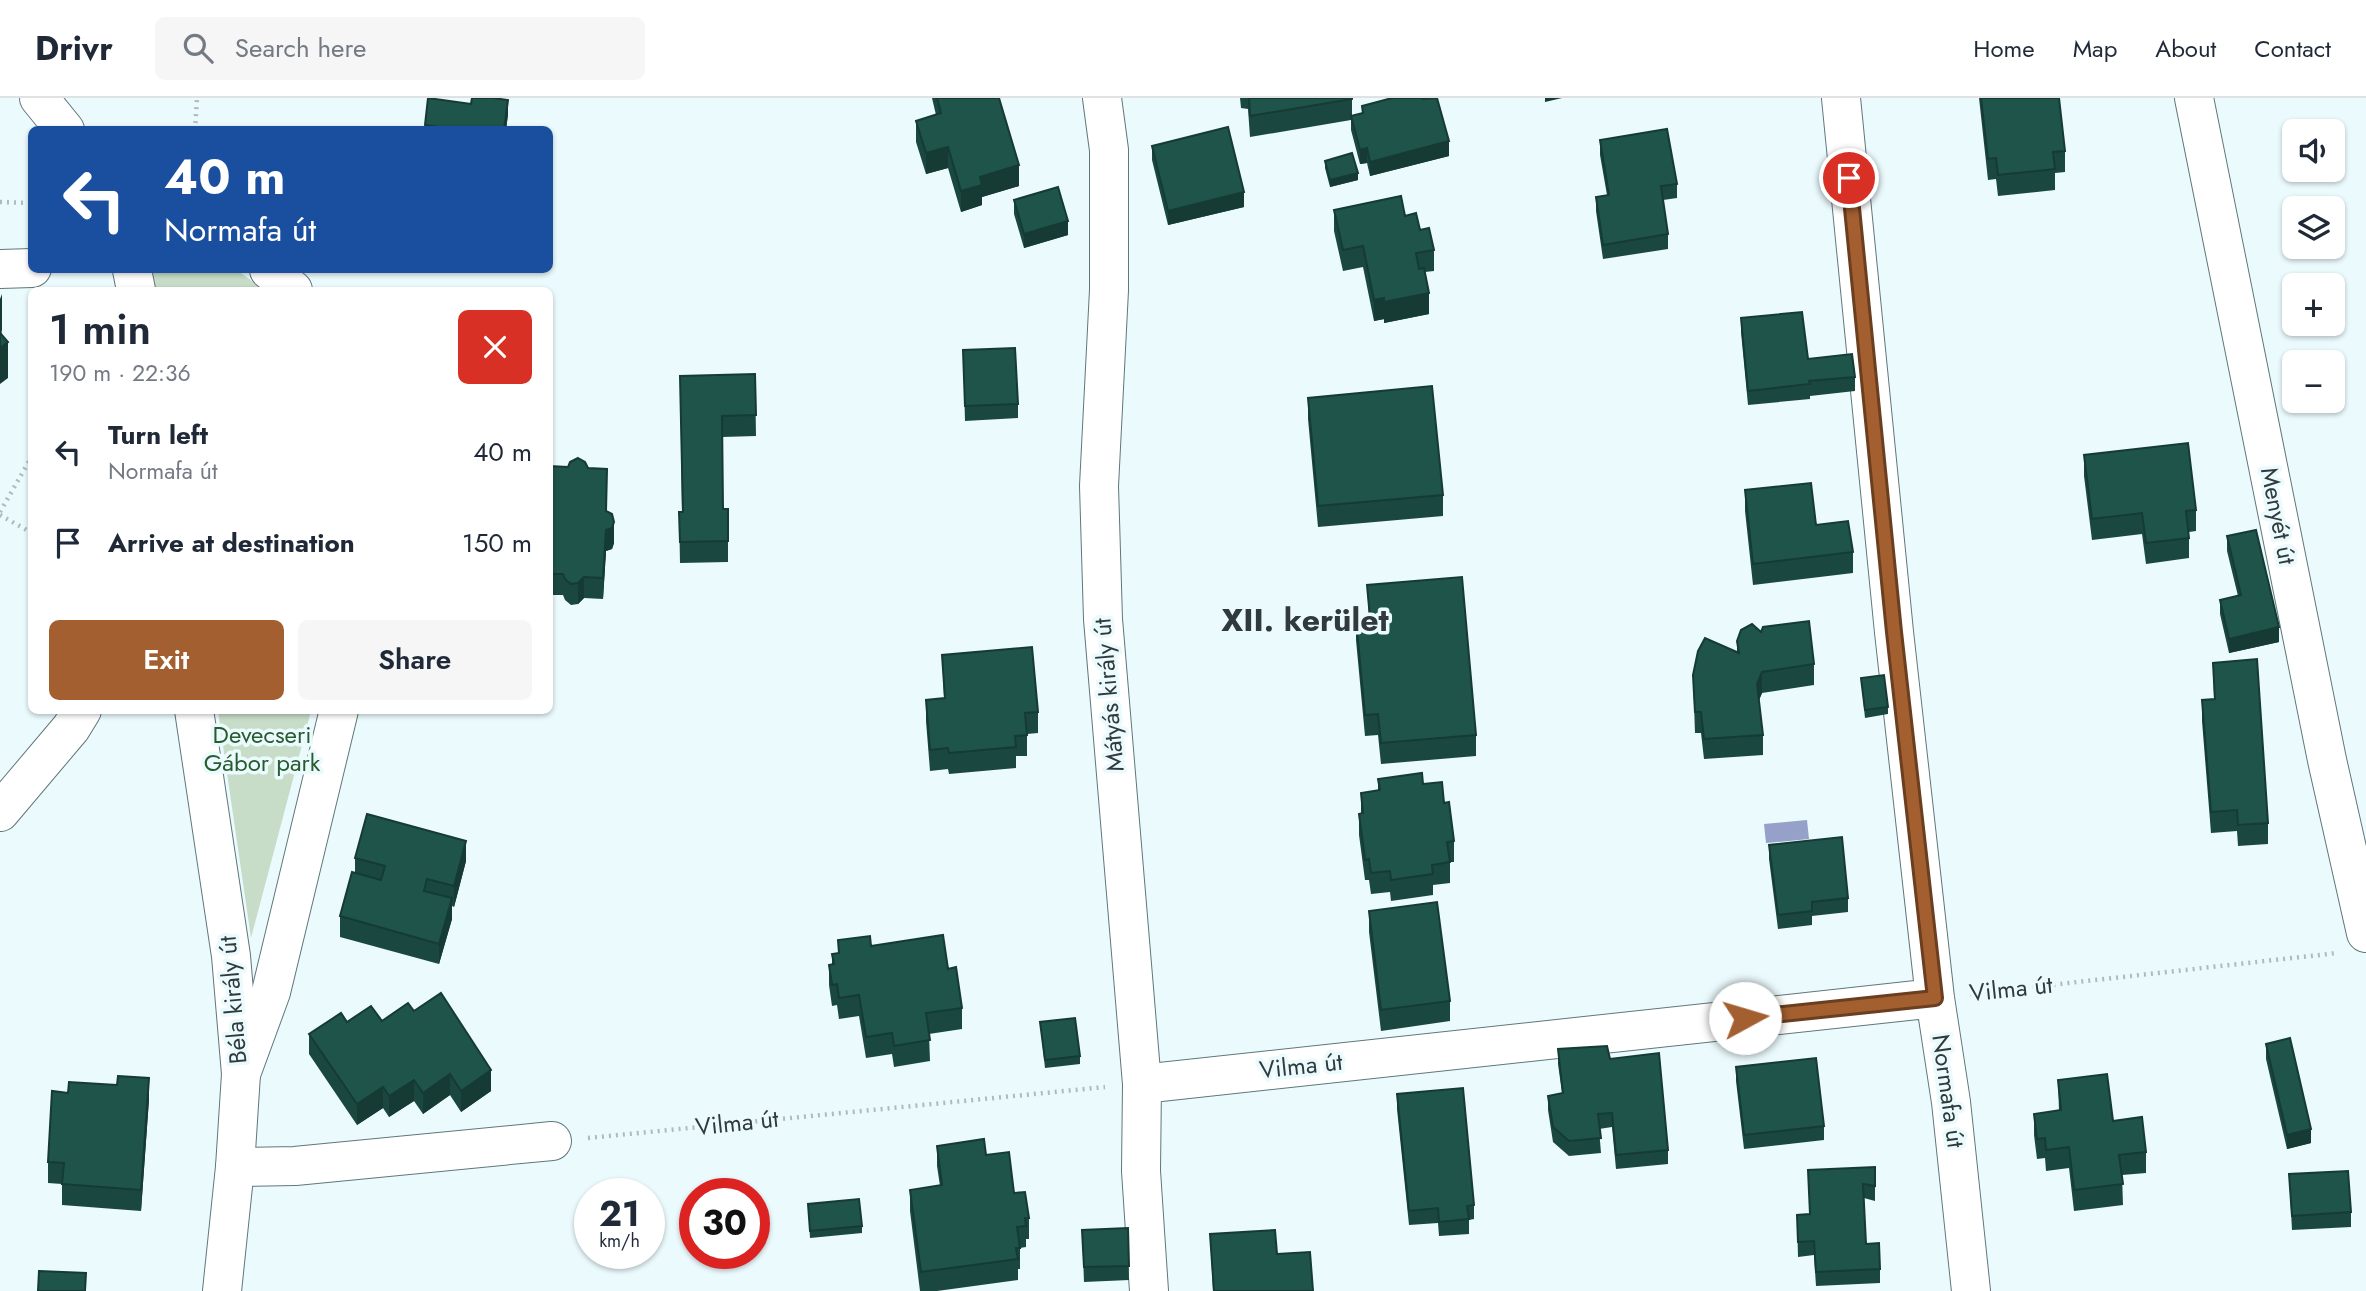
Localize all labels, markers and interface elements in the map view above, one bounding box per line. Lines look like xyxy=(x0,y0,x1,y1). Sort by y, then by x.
search box xyxy=(155,17,645,80)
text: Drivr xyxy=(35,25,113,72)
icon: search xyxy=(179,29,217,67)
text: Search here xyxy=(235,29,366,67)
text: Home xyxy=(1973,31,2035,66)
text: Map xyxy=(2073,31,2117,66)
text: About xyxy=(2155,31,2216,66)
text: Contact xyxy=(2254,31,2331,66)
map controls xyxy=(2282,119,2345,413)
button: sound xyxy=(2282,119,2345,182)
text: 40 m xyxy=(164,142,286,212)
pin xyxy=(1819,148,1879,208)
icon: left xyxy=(49,154,140,245)
icon: arrive xyxy=(1830,159,1868,197)
button: layers xyxy=(2282,196,2345,259)
text: Normafa út xyxy=(164,207,316,253)
button: + xyxy=(2282,273,2345,336)
text: 1 min xyxy=(49,299,151,360)
button: close xyxy=(458,310,532,384)
button: − xyxy=(2282,350,2345,413)
text: 190 m · 22:36 xyxy=(49,356,191,390)
text: Turn left xyxy=(108,416,208,454)
icon: left xyxy=(49,433,87,471)
text: 40 m xyxy=(473,433,532,471)
text: Normafa út xyxy=(108,454,217,488)
street label: Menyét út xyxy=(2252,464,2305,568)
icon: arrive xyxy=(49,524,87,562)
text: Arrive at destination xyxy=(108,524,355,562)
text: 150 m xyxy=(462,524,532,562)
district label: XII. kerület xyxy=(1221,597,1389,643)
street label: Mátyás király út xyxy=(1084,616,1133,773)
button: Exit xyxy=(49,620,284,700)
button: Share xyxy=(298,620,532,700)
park label: Devecseri Gábor park xyxy=(204,717,321,780)
street label: Béla király út xyxy=(209,934,256,1065)
street label: Vilma út xyxy=(1968,967,2054,1010)
position arrow xyxy=(1708,981,1782,1055)
street label: Normafa út xyxy=(1923,1032,1974,1150)
street label: Vilma út xyxy=(1258,1044,1344,1087)
street label: Vilma út xyxy=(694,1101,780,1144)
speed limit sign: 30 xyxy=(679,1178,770,1269)
text: 21 xyxy=(599,1189,640,1239)
text: km/h xyxy=(599,1228,640,1254)

